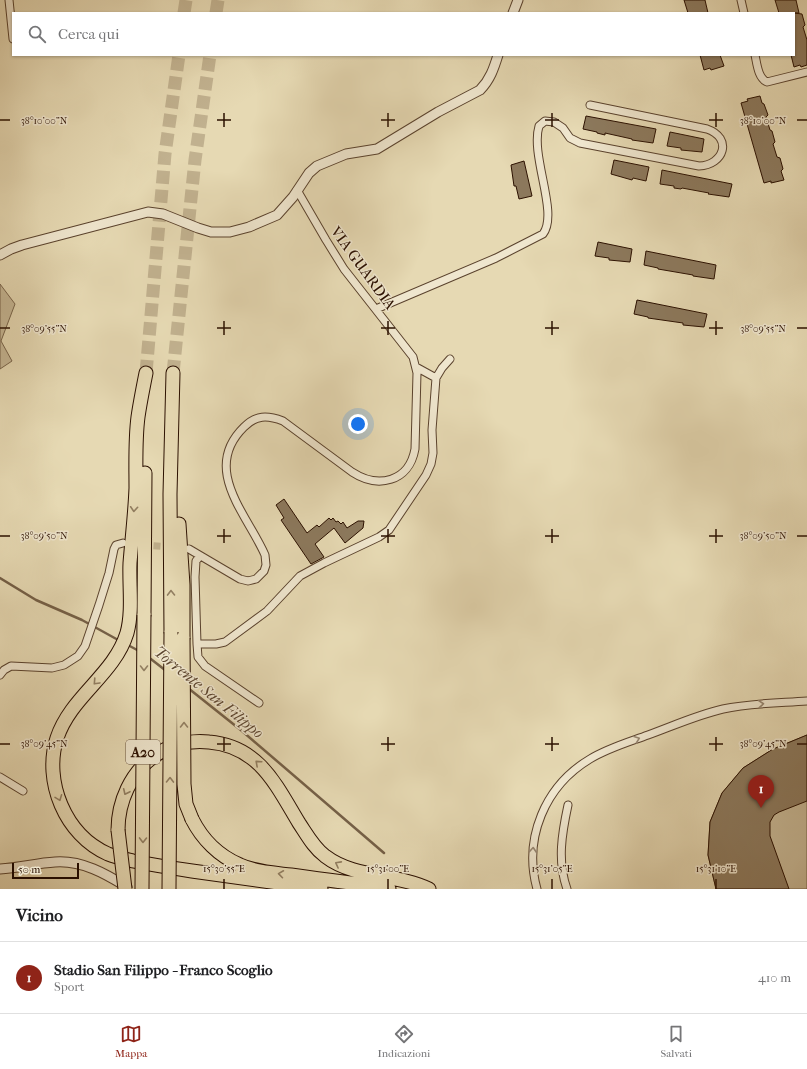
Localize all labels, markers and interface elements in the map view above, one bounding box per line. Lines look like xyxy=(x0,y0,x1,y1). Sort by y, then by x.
search box xyxy=(12,12,795,56)
icon: search xyxy=(26,23,48,45)
text: Cerca qui xyxy=(58,25,119,43)
text: 38°10'00"N xyxy=(21,115,68,127)
text: 38°10'00"N xyxy=(740,115,787,127)
street label: VIA GUARDIA xyxy=(326,222,399,313)
text: 38°09'55"N xyxy=(21,323,67,335)
text: 38°09'55"N xyxy=(740,323,786,335)
your location xyxy=(348,414,368,434)
one-way arrow xyxy=(130,506,139,512)
text: 38°09'50"N xyxy=(21,530,68,542)
text: 38°09'50"N xyxy=(740,530,787,542)
one-way arrow xyxy=(167,590,175,596)
water label: Torrente San Filippo xyxy=(150,642,268,742)
one-way arrow xyxy=(140,665,148,671)
one-way arrow xyxy=(93,677,100,685)
one-way arrow xyxy=(758,700,764,709)
one-way arrow xyxy=(180,722,188,728)
one-way arrow xyxy=(633,736,640,744)
text: 38°09'45"N xyxy=(20,738,68,750)
text: 38°09'45"N xyxy=(739,738,787,750)
road number: A20 xyxy=(126,740,160,764)
one-way arrow xyxy=(255,760,263,768)
pin: 1 xyxy=(748,775,774,808)
one-way arrow xyxy=(166,777,174,783)
one-way arrow xyxy=(123,787,131,795)
one-way arrow xyxy=(54,795,62,802)
one-way arrow xyxy=(139,837,147,843)
one-way arrow xyxy=(529,847,538,853)
scale bar xyxy=(12,861,79,880)
one-way arrow xyxy=(335,861,342,868)
text: 50 m xyxy=(18,863,40,876)
text: 15°30'55"E xyxy=(203,863,245,875)
text: 15°31'00"E xyxy=(367,863,409,875)
text: 15°31'05"E xyxy=(531,863,573,875)
text: 15°31'10"E xyxy=(696,863,736,875)
one-way arrow xyxy=(278,870,284,879)
text: Vicino xyxy=(16,905,63,925)
text: Stadio San Filippo - Franco Scoglio xyxy=(54,961,273,979)
text: 1 xyxy=(27,970,31,985)
text: 410 m xyxy=(758,970,791,985)
text: Sport xyxy=(54,979,85,994)
tab: Mappa xyxy=(115,1023,147,1060)
tab: Indicazioni xyxy=(377,1023,430,1060)
tab: Salvati xyxy=(661,1023,692,1060)

